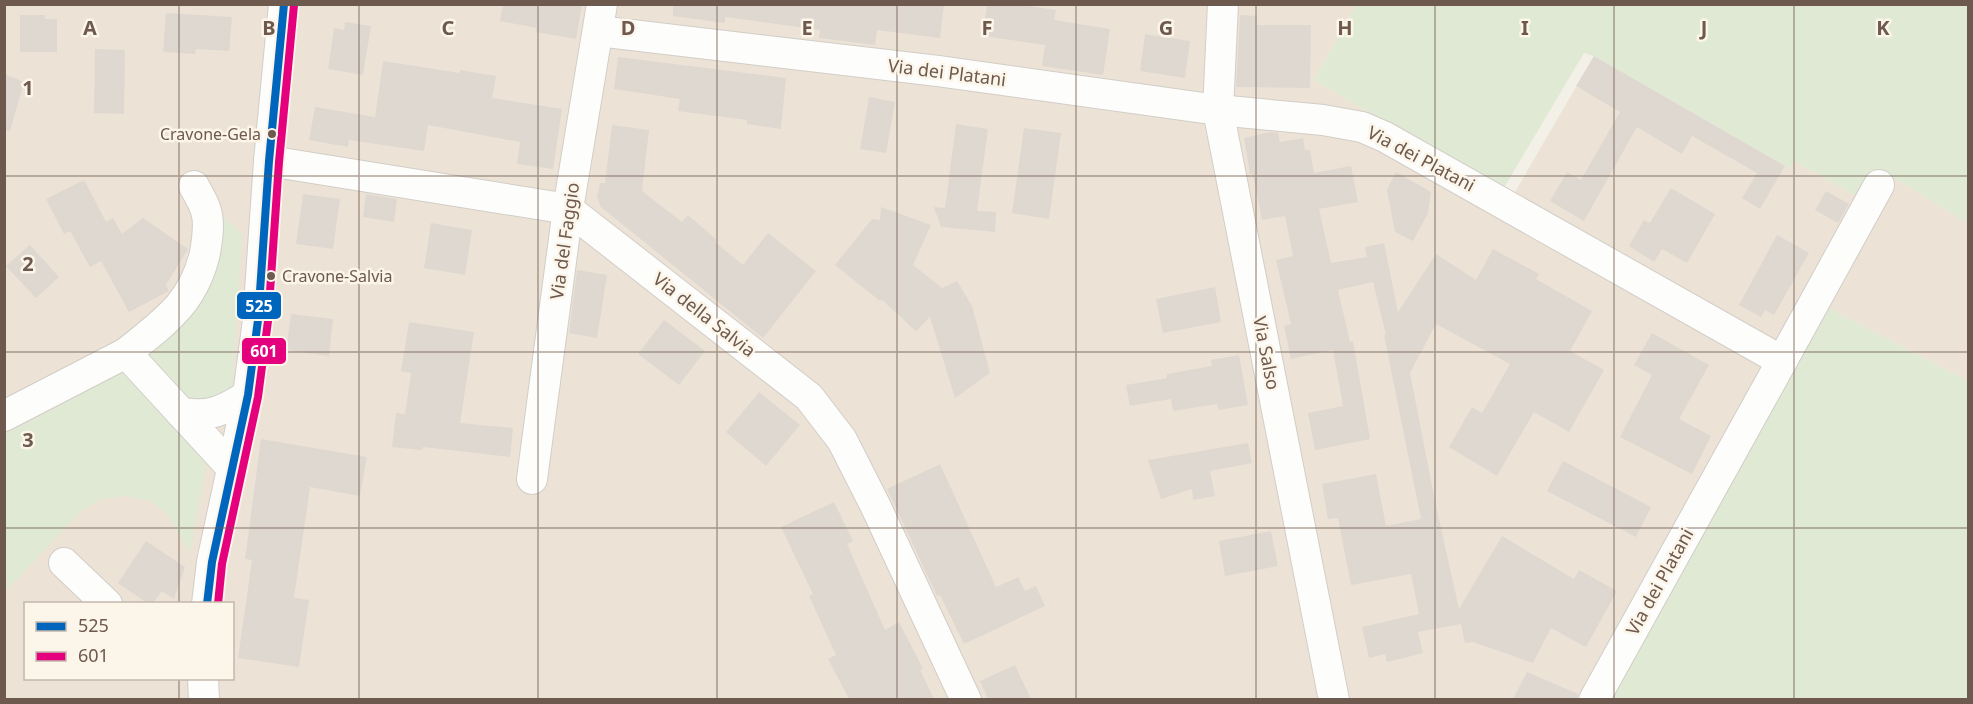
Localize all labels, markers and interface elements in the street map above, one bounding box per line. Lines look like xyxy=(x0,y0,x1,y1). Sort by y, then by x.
text: A xyxy=(83,14,97,41)
text: B xyxy=(262,14,276,41)
text: C xyxy=(442,14,455,41)
text: D xyxy=(621,14,635,41)
text: E xyxy=(801,14,813,41)
text: F xyxy=(982,14,992,41)
text: G xyxy=(1159,14,1173,41)
text: H xyxy=(1337,14,1353,41)
text: I xyxy=(1521,14,1529,41)
text: J xyxy=(1699,14,1707,41)
text: K xyxy=(1876,14,1890,41)
street label: Via dei Platani xyxy=(887,53,1008,91)
text: 1 xyxy=(22,74,34,101)
street label: Via dei Platani xyxy=(1363,120,1480,197)
place label: Cravone-Gela xyxy=(160,123,261,145)
marker: Cravone-Gela xyxy=(266,128,278,140)
street label: Via del Faggio xyxy=(544,181,584,301)
text: 2 xyxy=(22,250,34,277)
place label: Cravone-Salvia xyxy=(282,265,392,287)
street label: Via della Salvia xyxy=(648,267,761,362)
marker: Cravone-Salvia xyxy=(265,270,277,282)
line badge: 525 xyxy=(236,291,282,320)
text: 525 xyxy=(245,295,273,317)
street label: Via Salso xyxy=(1248,314,1286,392)
line badge: 601 xyxy=(241,337,287,365)
text: 601 xyxy=(250,340,278,362)
text: 3 xyxy=(22,426,34,453)
street label: Via dei Platani xyxy=(1620,524,1698,639)
legend xyxy=(24,602,234,680)
text: 525 xyxy=(78,613,109,637)
text: 601 xyxy=(78,643,109,667)

